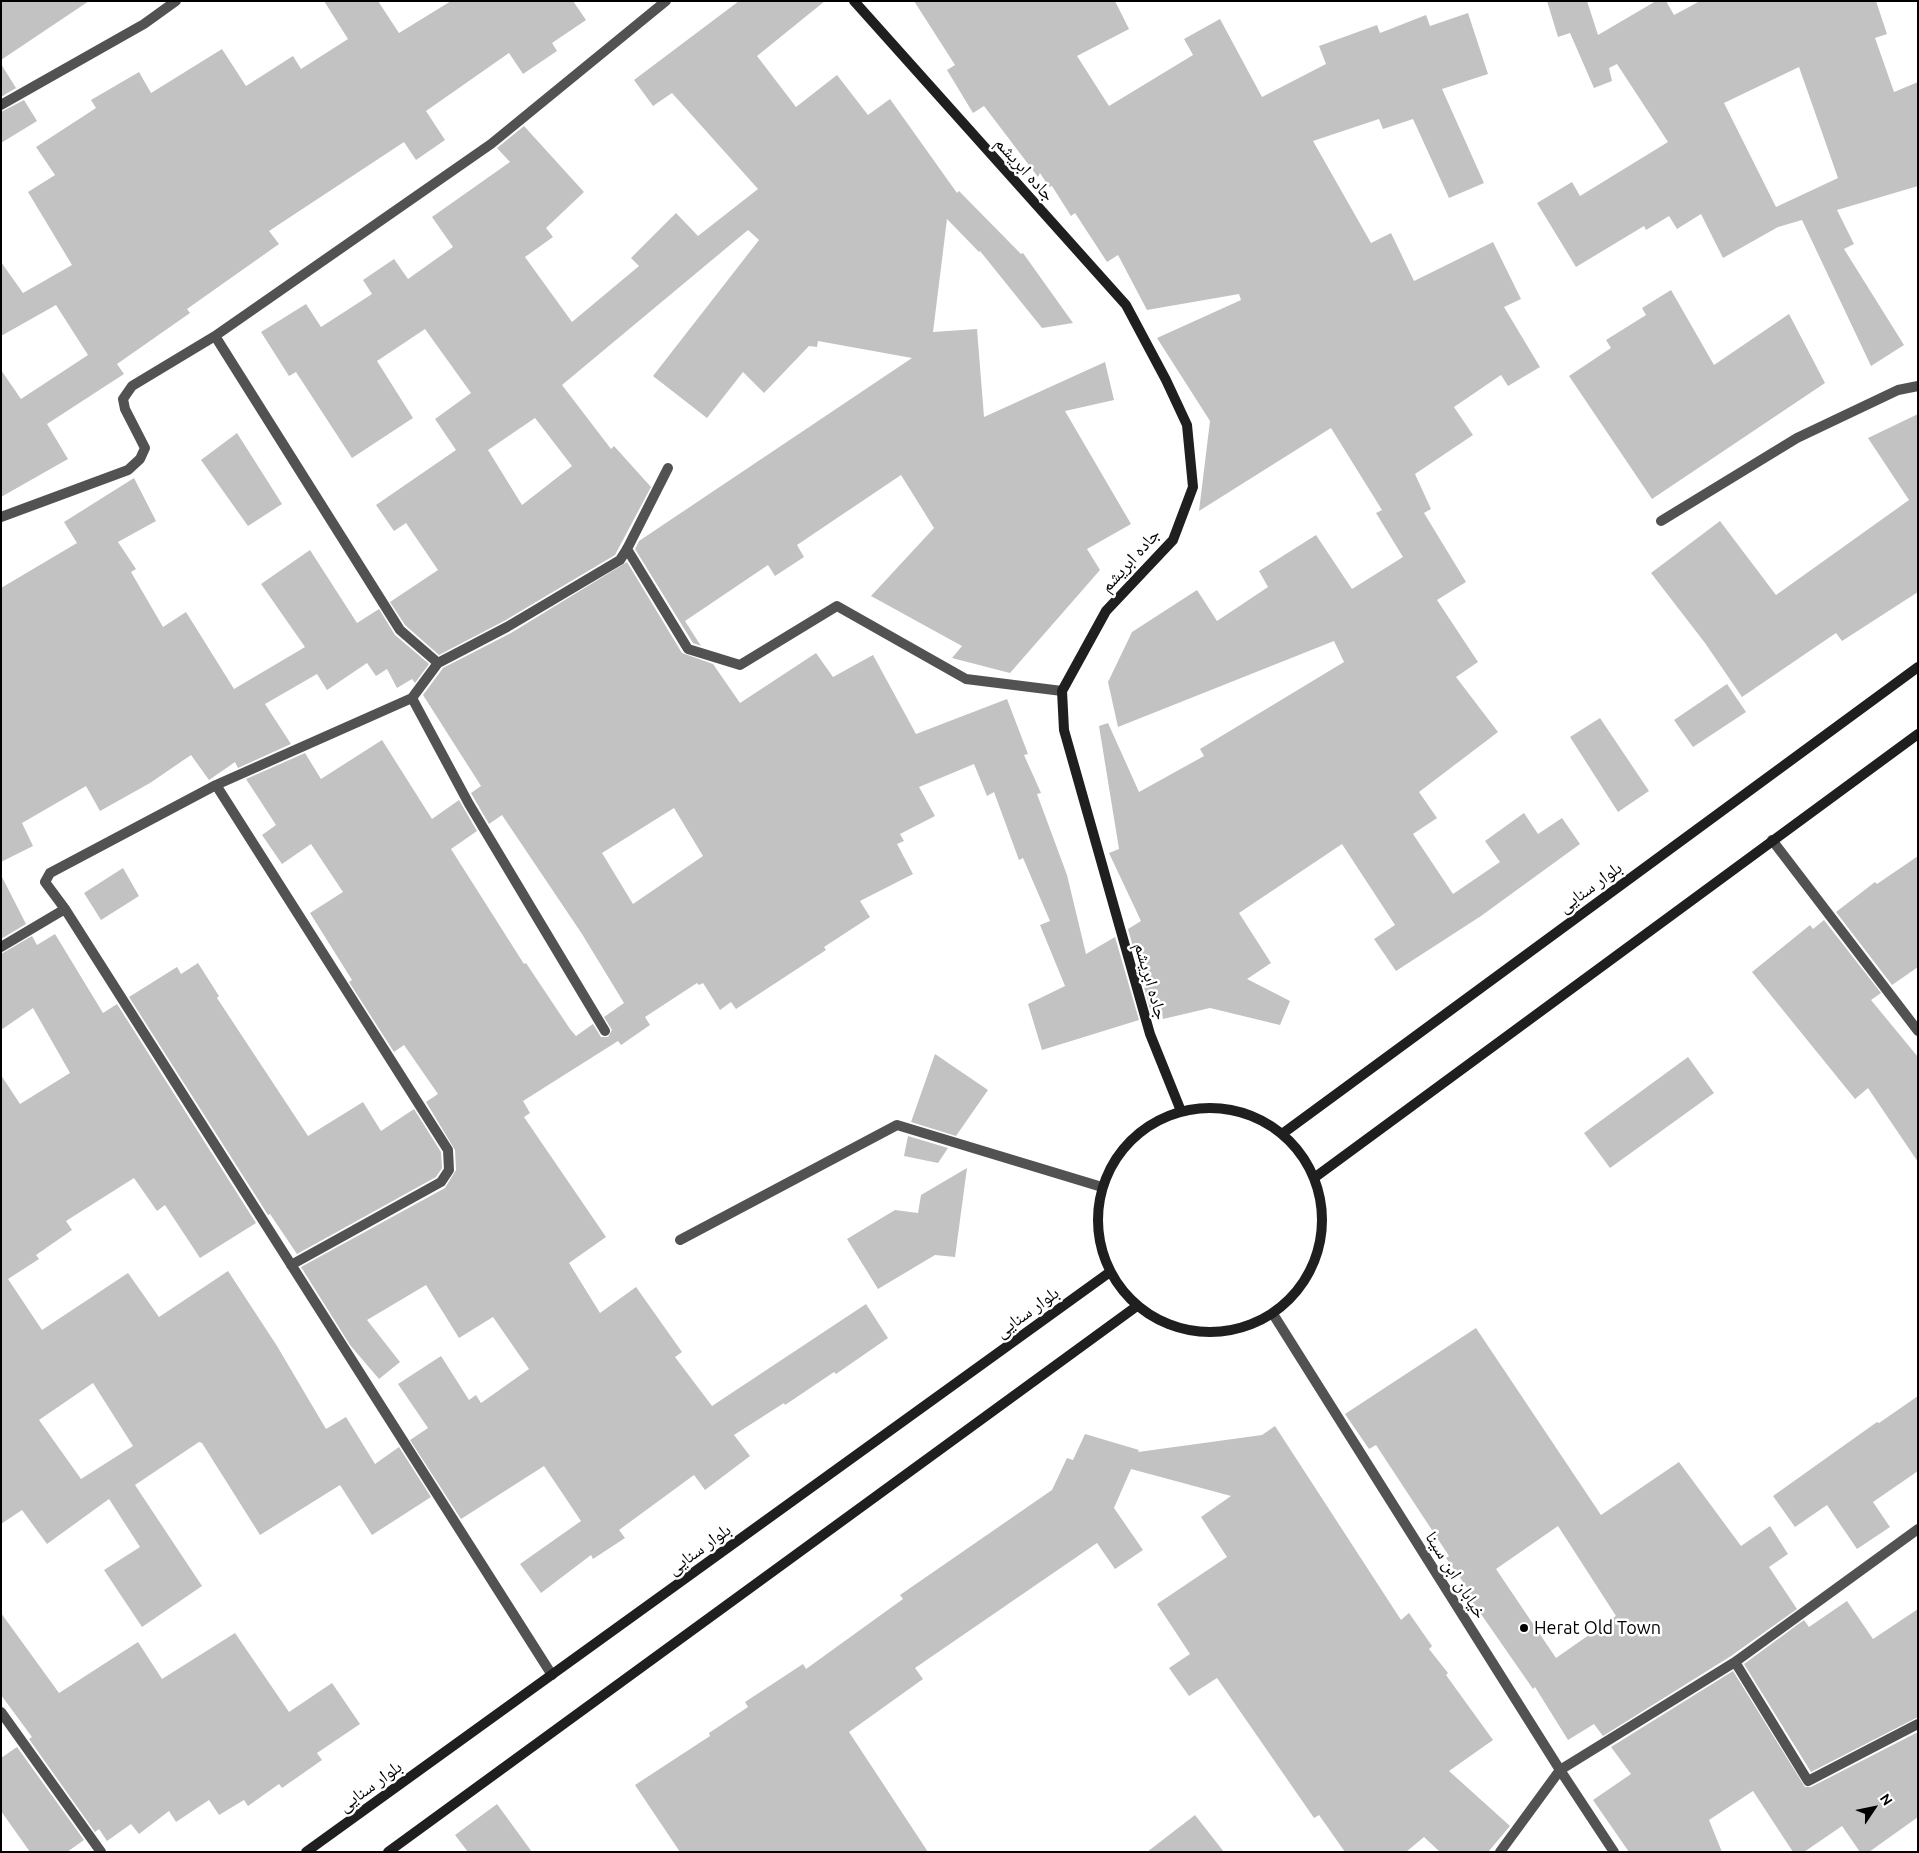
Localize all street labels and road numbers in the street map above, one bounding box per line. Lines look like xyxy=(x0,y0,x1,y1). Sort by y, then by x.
street label: جاده ابریشم xyxy=(991,132,1059,206)
street label: جاده ابریشم xyxy=(1096,523,1164,597)
street label: بلوار سنایی xyxy=(1554,857,1626,917)
street label: جاده ابریشم xyxy=(1130,940,1172,1022)
street label: بلوار سنایی xyxy=(991,1282,1063,1342)
street label: بلوار سنایی xyxy=(663,1519,735,1579)
street label: خیابان ابن سینا xyxy=(1421,1527,1491,1623)
street label: بلوار سنایی xyxy=(334,1756,406,1816)

